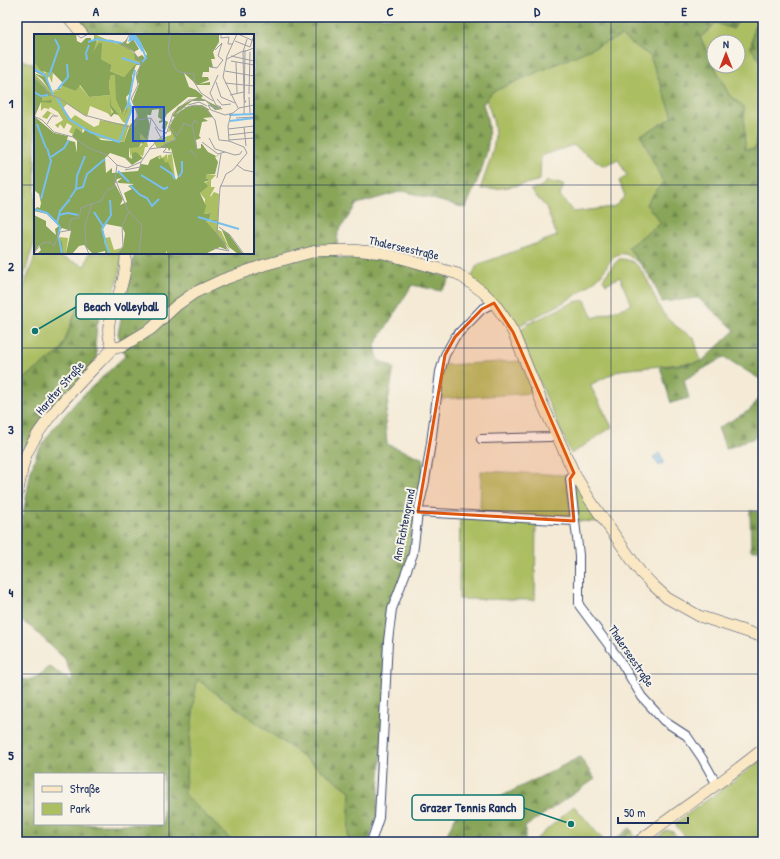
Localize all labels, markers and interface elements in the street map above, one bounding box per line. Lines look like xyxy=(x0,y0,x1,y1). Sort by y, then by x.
text: A xyxy=(93,2,100,20)
text: B xyxy=(240,2,247,20)
text: C xyxy=(386,2,394,20)
text: D xyxy=(534,2,541,20)
text: E xyxy=(681,2,687,20)
inset map xyxy=(34,34,254,254)
north arrow xyxy=(706,34,746,74)
text: N xyxy=(723,37,729,51)
text: 1 xyxy=(9,94,14,112)
street label: Thalerseestraße xyxy=(367,231,441,264)
text: 2 xyxy=(8,257,15,275)
callout: Beach Volleyball xyxy=(76,294,167,319)
text: Beach Volleyball xyxy=(83,297,159,316)
street label: Hardter Straße xyxy=(32,357,88,418)
text: 3 xyxy=(8,420,14,438)
street label: Am Fichtengrund xyxy=(388,487,419,562)
text: 4 xyxy=(9,583,14,601)
street label: Thalerseestraße xyxy=(604,621,659,690)
text: 5 xyxy=(8,746,14,764)
legend xyxy=(34,773,164,825)
text: Straße xyxy=(70,780,100,797)
callout: Grazer Tennis Ranch xyxy=(412,795,524,820)
text: Grazer Tennis Ranch xyxy=(420,798,517,816)
scale bar xyxy=(618,799,688,825)
text: Park xyxy=(70,800,90,817)
text: 50 m xyxy=(624,804,645,821)

